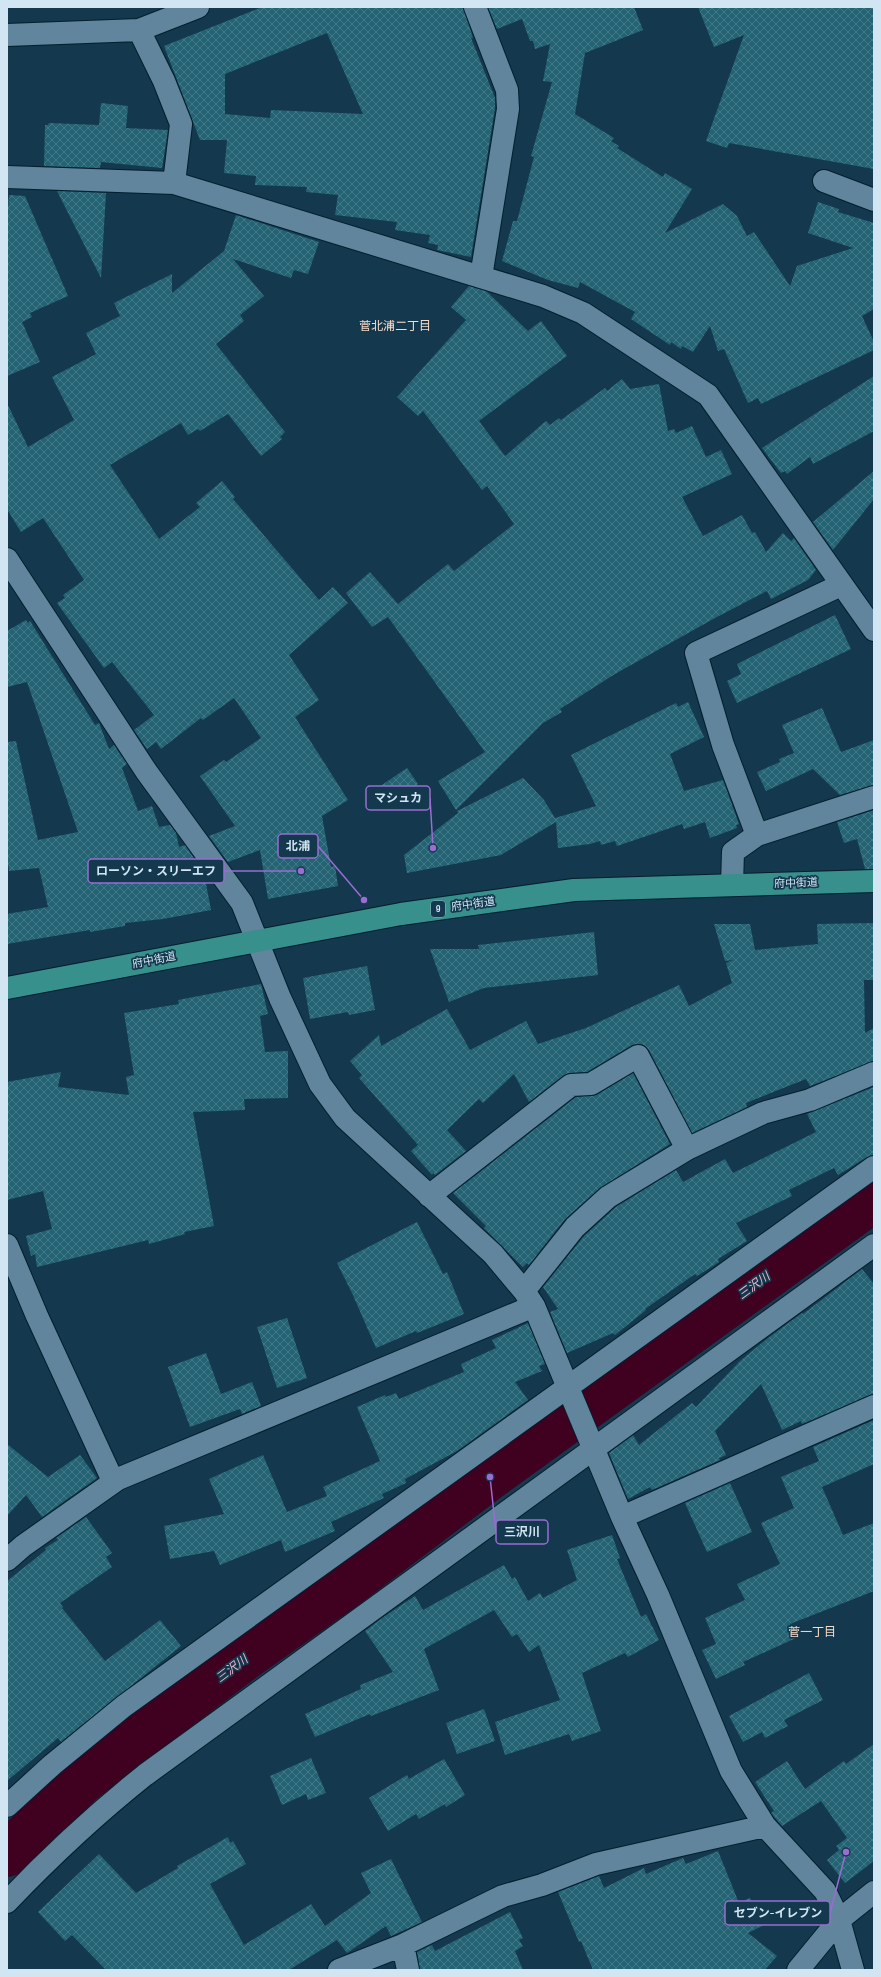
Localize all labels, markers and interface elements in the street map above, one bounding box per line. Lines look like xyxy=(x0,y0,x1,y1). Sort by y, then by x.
district label: 菅北浦二丁目 xyxy=(359,319,431,334)
callout: マシュカ xyxy=(366,786,430,810)
text: マシュカ xyxy=(374,791,422,806)
callout: 北浦 xyxy=(278,834,318,858)
text: 北浦 xyxy=(286,839,310,854)
callout: ローソン・スリーエフ xyxy=(88,859,224,883)
text: ローソン・スリーエフ xyxy=(96,864,216,879)
street label: 府中街道 xyxy=(774,876,818,890)
street label: 府中街道 xyxy=(450,895,496,913)
road number: 9 xyxy=(431,901,445,917)
street label: 府中街道 xyxy=(131,949,177,971)
water label: 三沢川 xyxy=(735,1268,775,1303)
callout: 三沢川 xyxy=(496,1520,548,1544)
text: 三沢川 xyxy=(504,1525,540,1540)
district label: 菅一丁目 xyxy=(788,1625,836,1640)
water label: 三沢川 xyxy=(213,1651,252,1686)
callout: セブン-イレブン xyxy=(725,1901,830,1925)
text: セブン-イレブン xyxy=(734,1906,822,1921)

